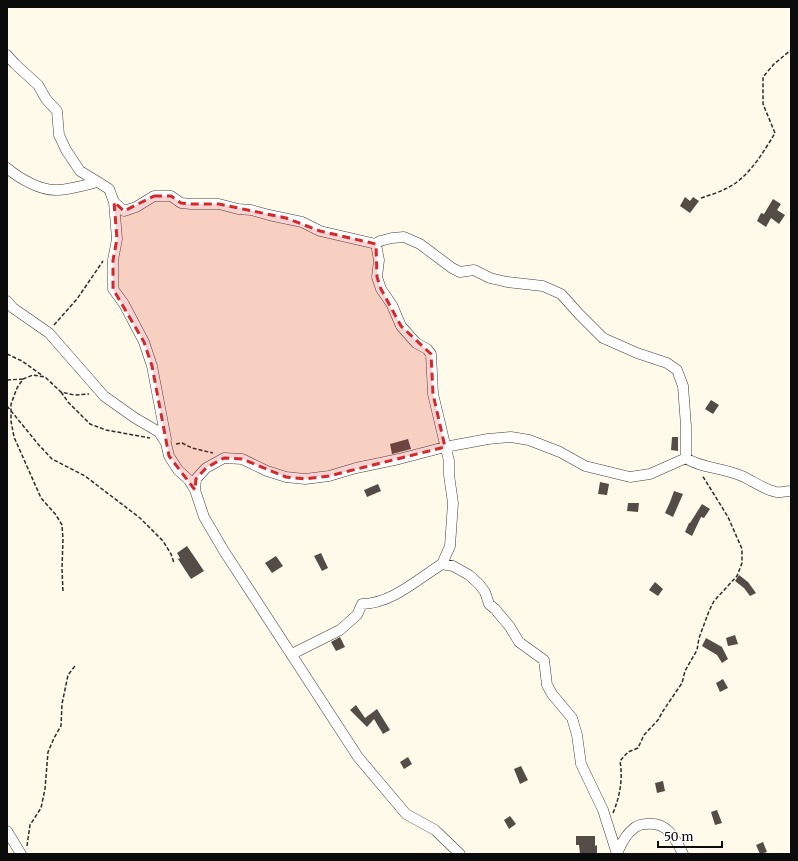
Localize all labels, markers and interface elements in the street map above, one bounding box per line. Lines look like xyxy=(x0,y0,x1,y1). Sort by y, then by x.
scale bar xyxy=(658,823,722,849)
text: 50 m xyxy=(664,829,693,844)

